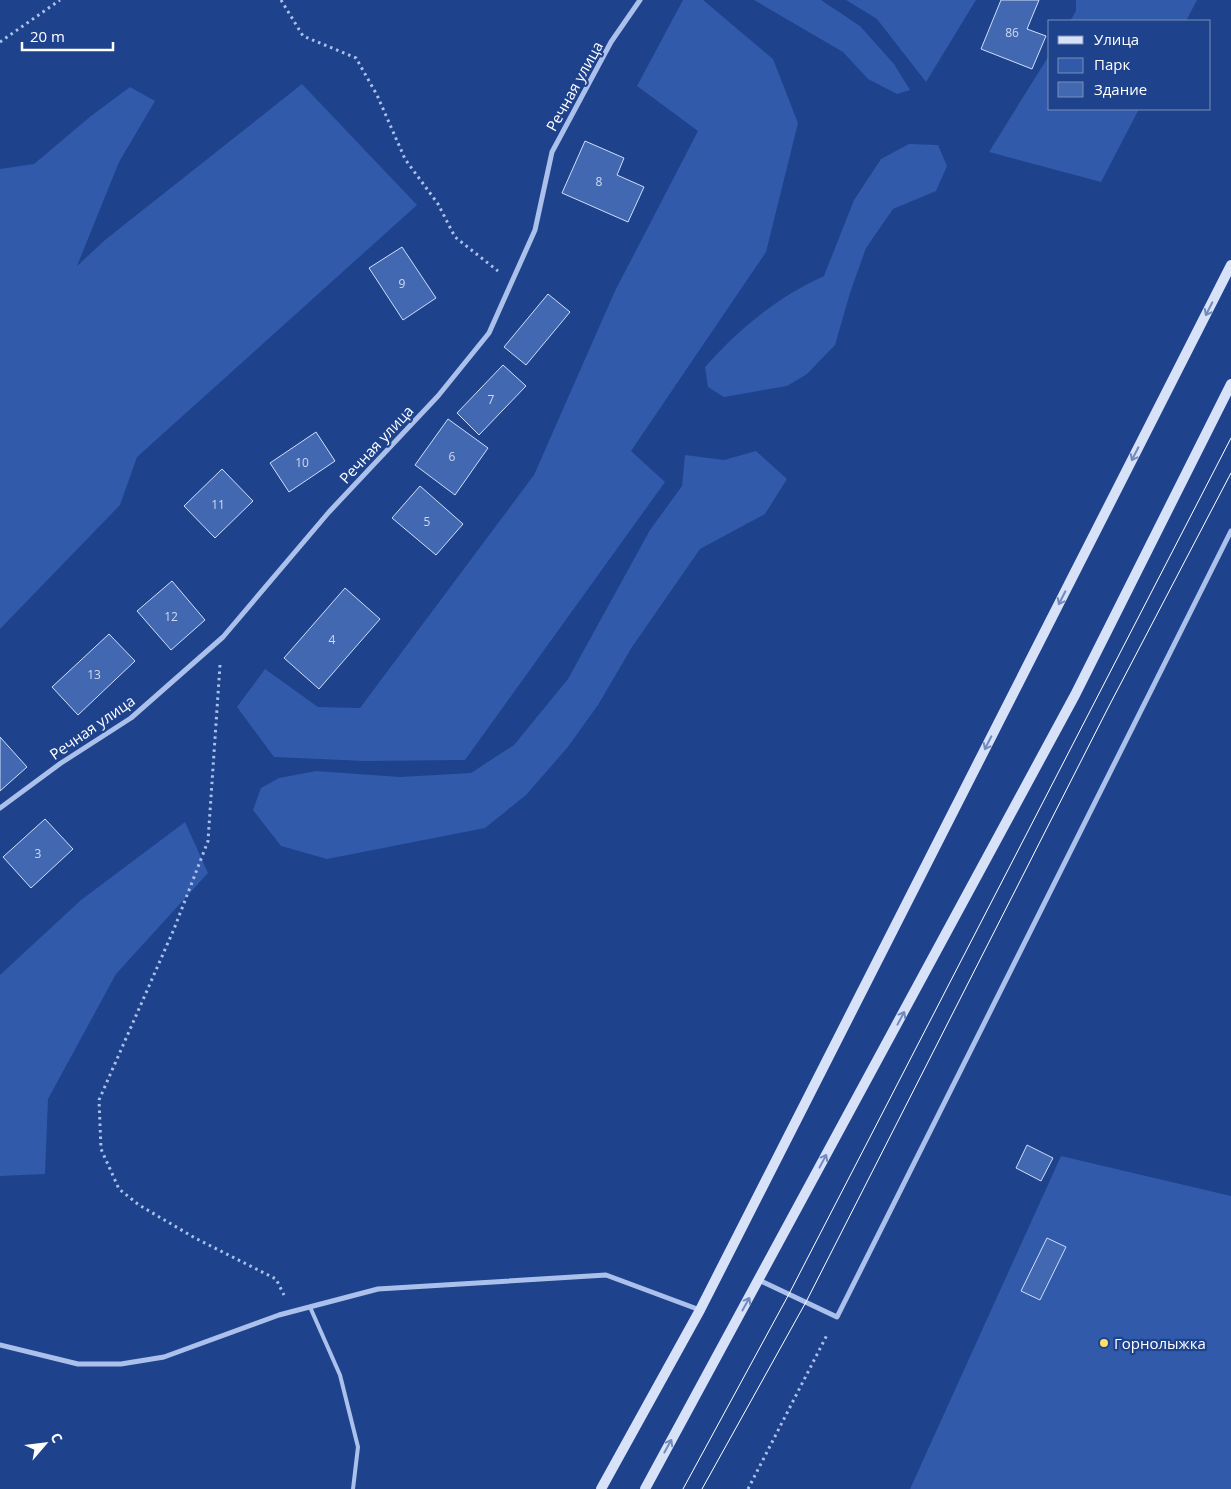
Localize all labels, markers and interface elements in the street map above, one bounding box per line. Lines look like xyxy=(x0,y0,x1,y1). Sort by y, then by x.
scale bar xyxy=(22,20,114,52)
legend xyxy=(1048,20,1211,110)
house number: 86 xyxy=(1005,24,1019,41)
text: 20 m xyxy=(30,26,65,46)
text: Улица xyxy=(1094,29,1139,49)
street label: Речная улица xyxy=(541,37,607,135)
text: Парк xyxy=(1094,54,1130,74)
text: Здание xyxy=(1094,79,1147,99)
house number: 8 xyxy=(596,173,603,190)
house number: 9 xyxy=(399,275,406,292)
one-way arrow xyxy=(1204,301,1213,316)
house number: 7 xyxy=(488,391,495,408)
street label: Речная улица xyxy=(335,401,417,487)
one-way arrow xyxy=(1130,446,1140,461)
house number: 6 xyxy=(449,448,456,465)
house number: 10 xyxy=(295,454,309,471)
house number: 11 xyxy=(211,496,225,513)
house number: 5 xyxy=(424,513,431,530)
one-way arrow xyxy=(1057,591,1067,606)
house number: 12 xyxy=(164,608,178,625)
house number: 4 xyxy=(329,631,336,648)
house number: 13 xyxy=(87,666,101,683)
street label: Речная улица xyxy=(45,690,139,764)
one-way arrow xyxy=(983,735,992,750)
house number: 3 xyxy=(35,845,42,862)
one-way arrow xyxy=(896,1011,906,1025)
one-way arrow xyxy=(819,1154,829,1168)
one-way arrow xyxy=(741,1296,751,1311)
place label: Горнолыжка xyxy=(1114,1333,1206,1353)
marker: Горнолыжка xyxy=(1098,1337,1110,1349)
north arrow xyxy=(20,1419,70,1469)
text: С xyxy=(46,1429,67,1446)
one-way arrow xyxy=(664,1440,674,1454)

